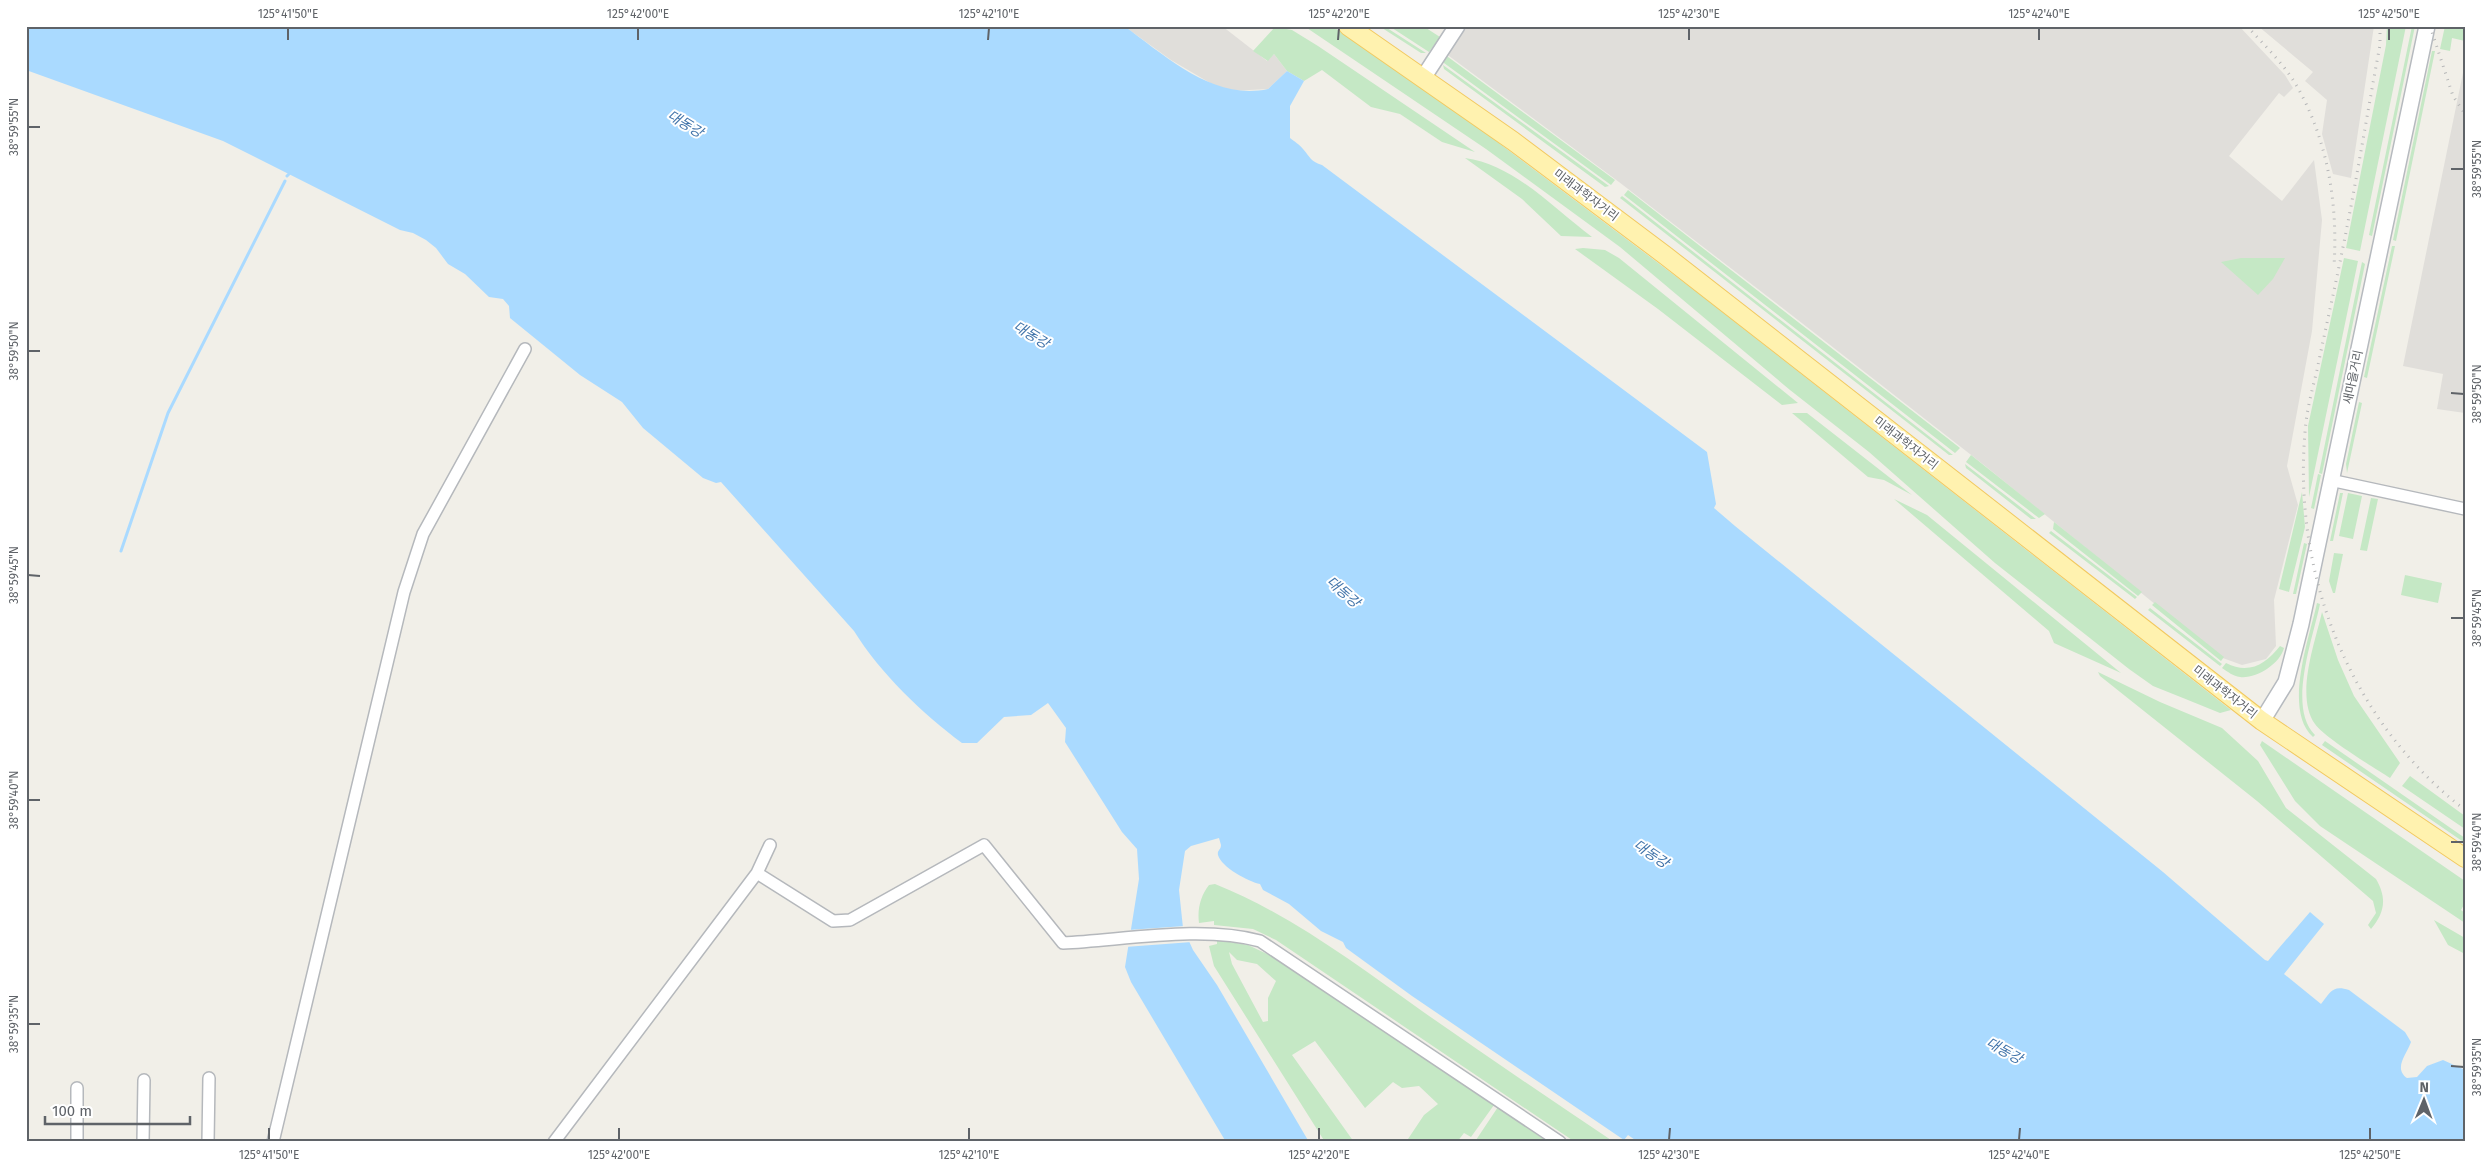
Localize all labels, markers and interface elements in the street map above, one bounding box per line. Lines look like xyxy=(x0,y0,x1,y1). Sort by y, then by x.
text: 125°41'50"E xyxy=(258,7,318,21)
text: 125°42'00"E xyxy=(607,7,669,21)
text: 125°42'10"E xyxy=(959,7,1020,21)
text: 125°42'20"E xyxy=(1308,7,1370,21)
text: 125°42'30"E xyxy=(1658,7,1720,21)
text: 125°42'40"E xyxy=(2008,7,2070,21)
text: 125°42'50"E xyxy=(2358,7,2420,21)
text: 38°59'55"N xyxy=(7,98,21,156)
water label: 대동강 xyxy=(664,107,708,142)
text: 38°59'55"N xyxy=(2470,140,2484,198)
street label: 미래과학자거리 xyxy=(1551,166,1621,224)
water label: 대동강 xyxy=(1010,318,1054,353)
text: 38°59'50"N xyxy=(7,321,21,381)
street label: 새마을거리 xyxy=(2340,349,2366,405)
text: 38°59'50"N xyxy=(2470,364,2484,424)
street label: 미래과학자거리 xyxy=(1871,414,1941,472)
text: 38°59'45"N xyxy=(7,546,21,604)
water label: 대동강 xyxy=(1323,573,1365,612)
text: 38°59'45"N xyxy=(2470,589,2484,647)
street label: 미래과학자거리 xyxy=(2190,663,2260,721)
text: 38°59'40"N xyxy=(7,770,21,830)
text: 38°59'40"N xyxy=(2470,812,2484,872)
water label: 대동강 xyxy=(1630,836,1674,873)
text: 38°59'35"N xyxy=(7,995,21,1053)
water label: 대동강 xyxy=(1983,1034,2027,1069)
text: 38°59'35"N xyxy=(2470,1038,2484,1096)
north arrow xyxy=(2398,1076,2448,1126)
text: N xyxy=(2419,1079,2429,1096)
scale bar xyxy=(45,1093,190,1125)
text: 100 m xyxy=(52,1102,92,1120)
text: 125°41'50"E xyxy=(239,1148,299,1162)
text: 125°42'00"E xyxy=(588,1148,650,1162)
text: 125°42'10"E xyxy=(939,1148,1000,1162)
text: 125°42'20"E xyxy=(1288,1148,1350,1162)
text: 125°42'30"E xyxy=(1638,1148,1700,1162)
text: 125°42'40"E xyxy=(1988,1148,2050,1162)
text: 125°42'50"E xyxy=(2339,1148,2401,1162)

